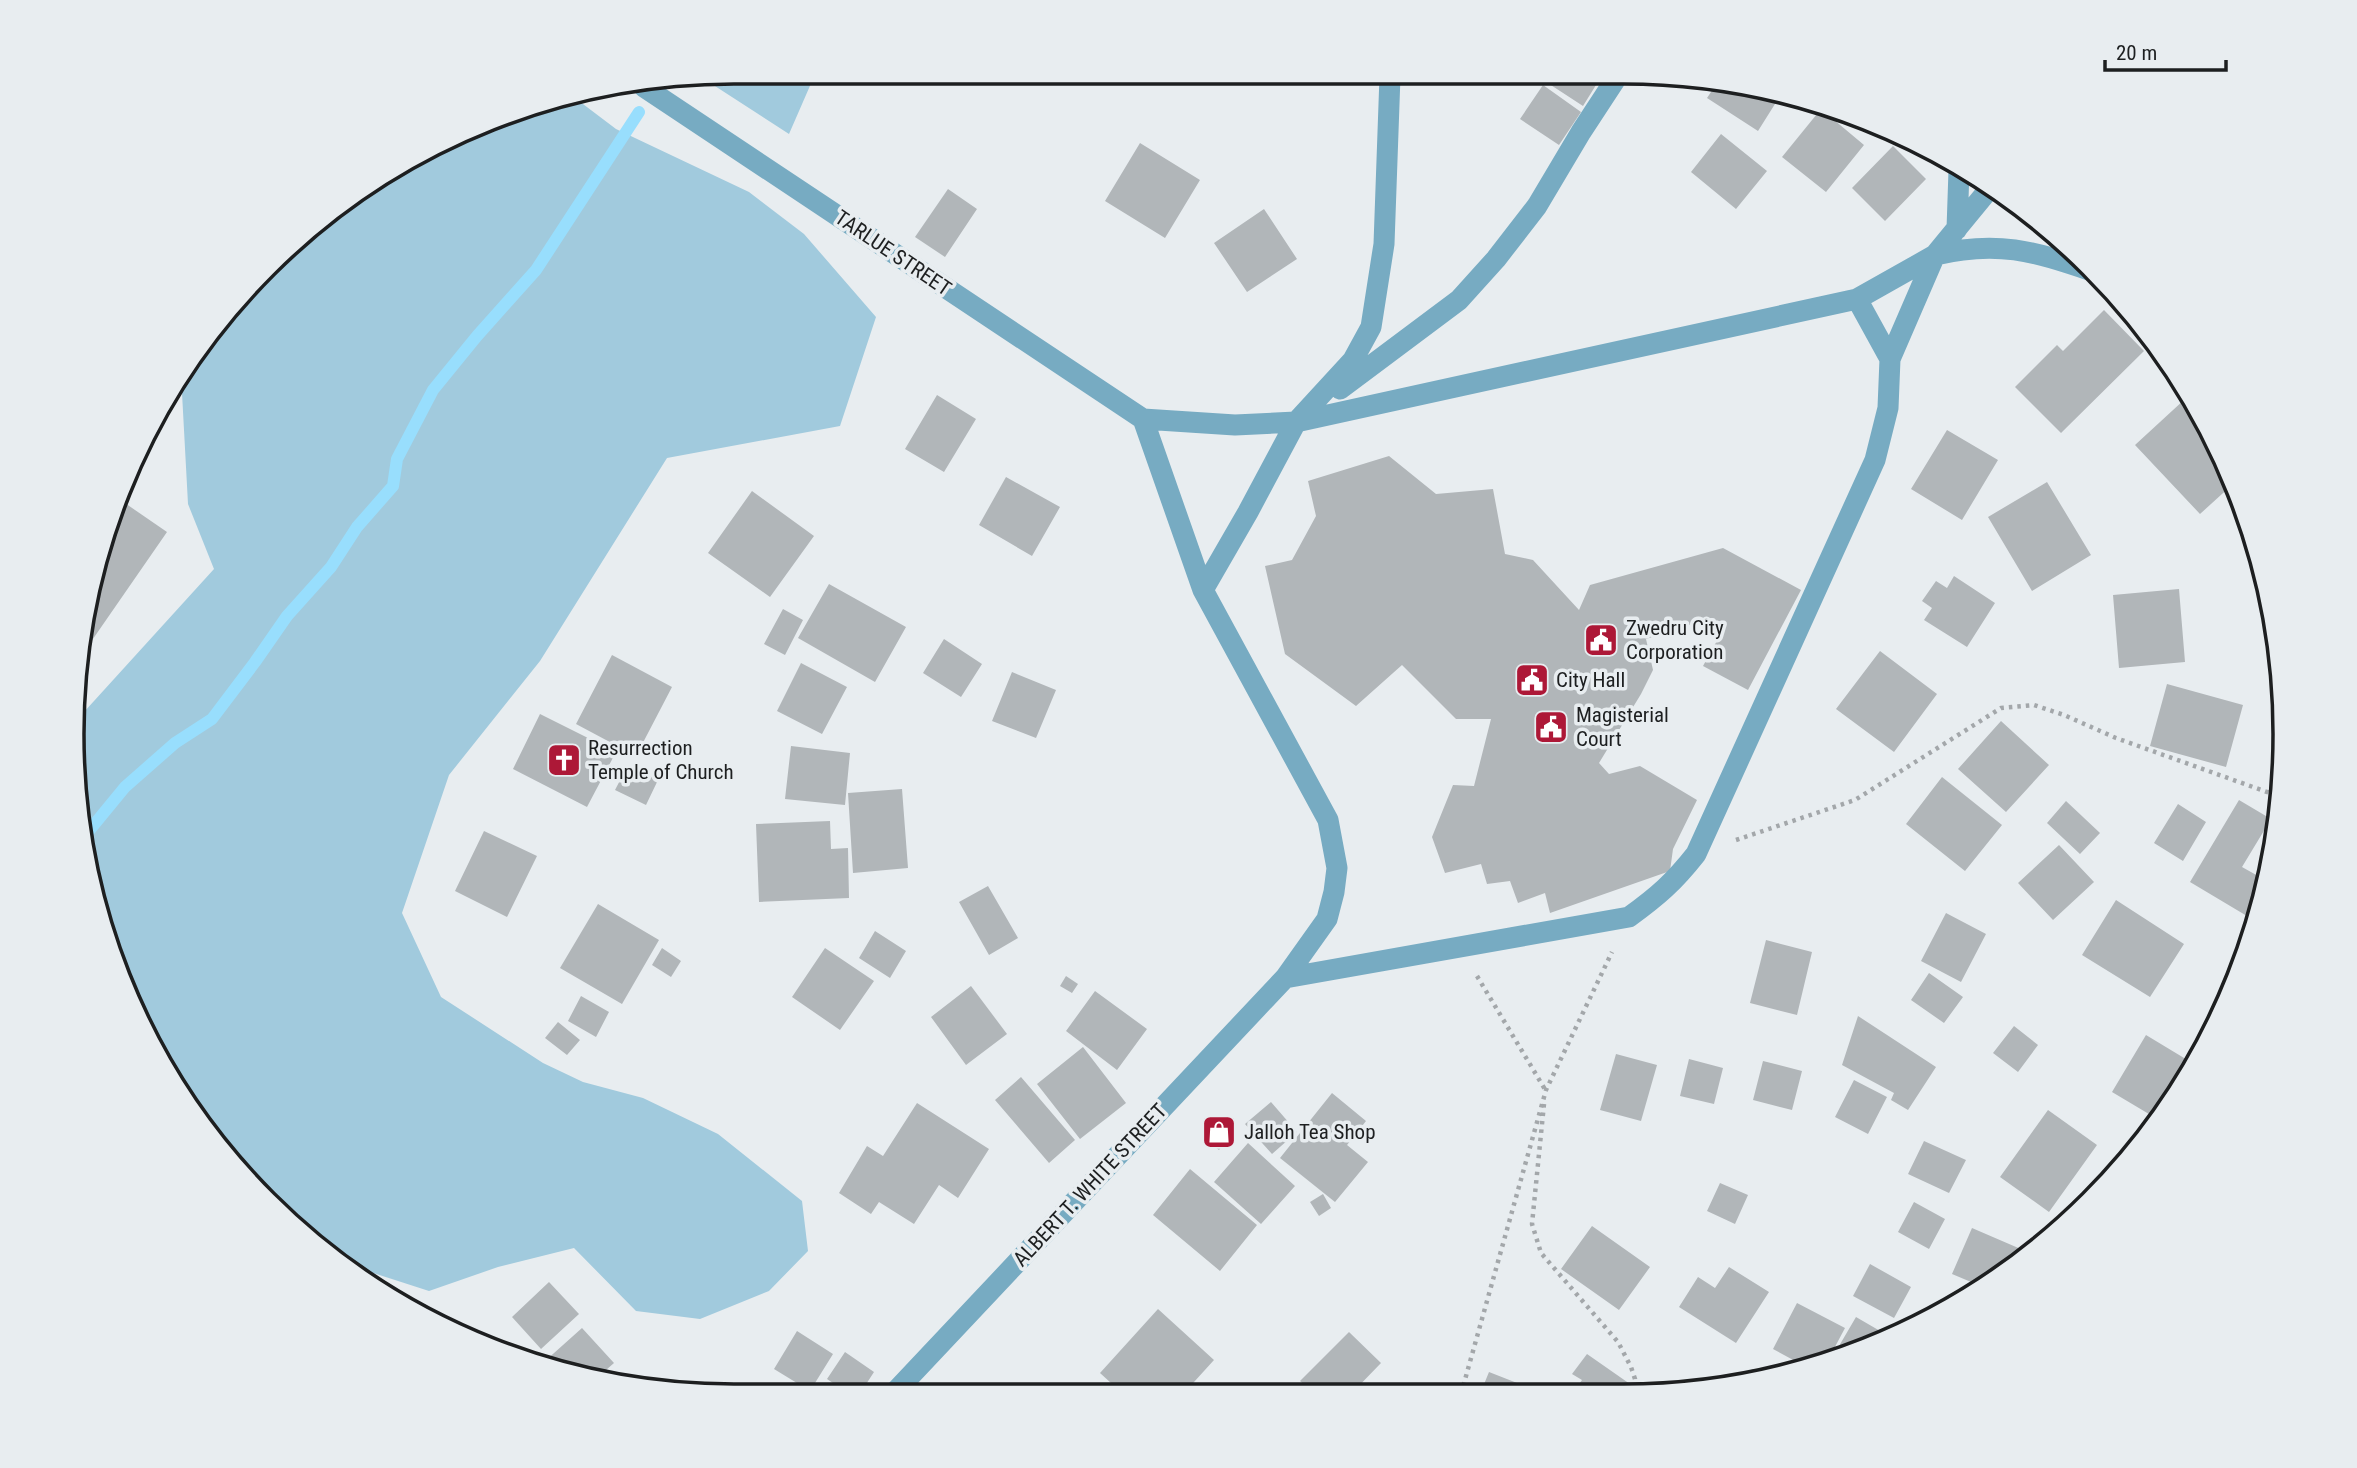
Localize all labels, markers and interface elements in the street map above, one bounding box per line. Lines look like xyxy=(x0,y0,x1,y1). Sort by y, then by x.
scale bar xyxy=(2105,28,2226,72)
text: 20 m xyxy=(2116,41,2157,65)
street label: TARLUE STREET xyxy=(830,205,956,301)
place label: Zwedru City Corporation xyxy=(1626,616,1724,664)
public building icon: Zwedru City Corporation xyxy=(1582,621,1620,659)
public building icon: City Hall xyxy=(1513,661,1551,699)
place label: City Hall xyxy=(1556,668,1625,692)
place label: Magisterial Court xyxy=(1576,703,1669,751)
public building icon: Magisterial Court xyxy=(1532,708,1570,746)
place label: Resurrection Temple of Church xyxy=(588,736,734,784)
church icon: Resurrection Temple of Church xyxy=(545,741,583,779)
street label: ALBERT T. WHITE STREET xyxy=(1008,1099,1172,1271)
shop icon: Jalloh Tea Shop xyxy=(1200,1113,1238,1151)
place label: Jalloh Tea Shop xyxy=(1244,1120,1376,1144)

